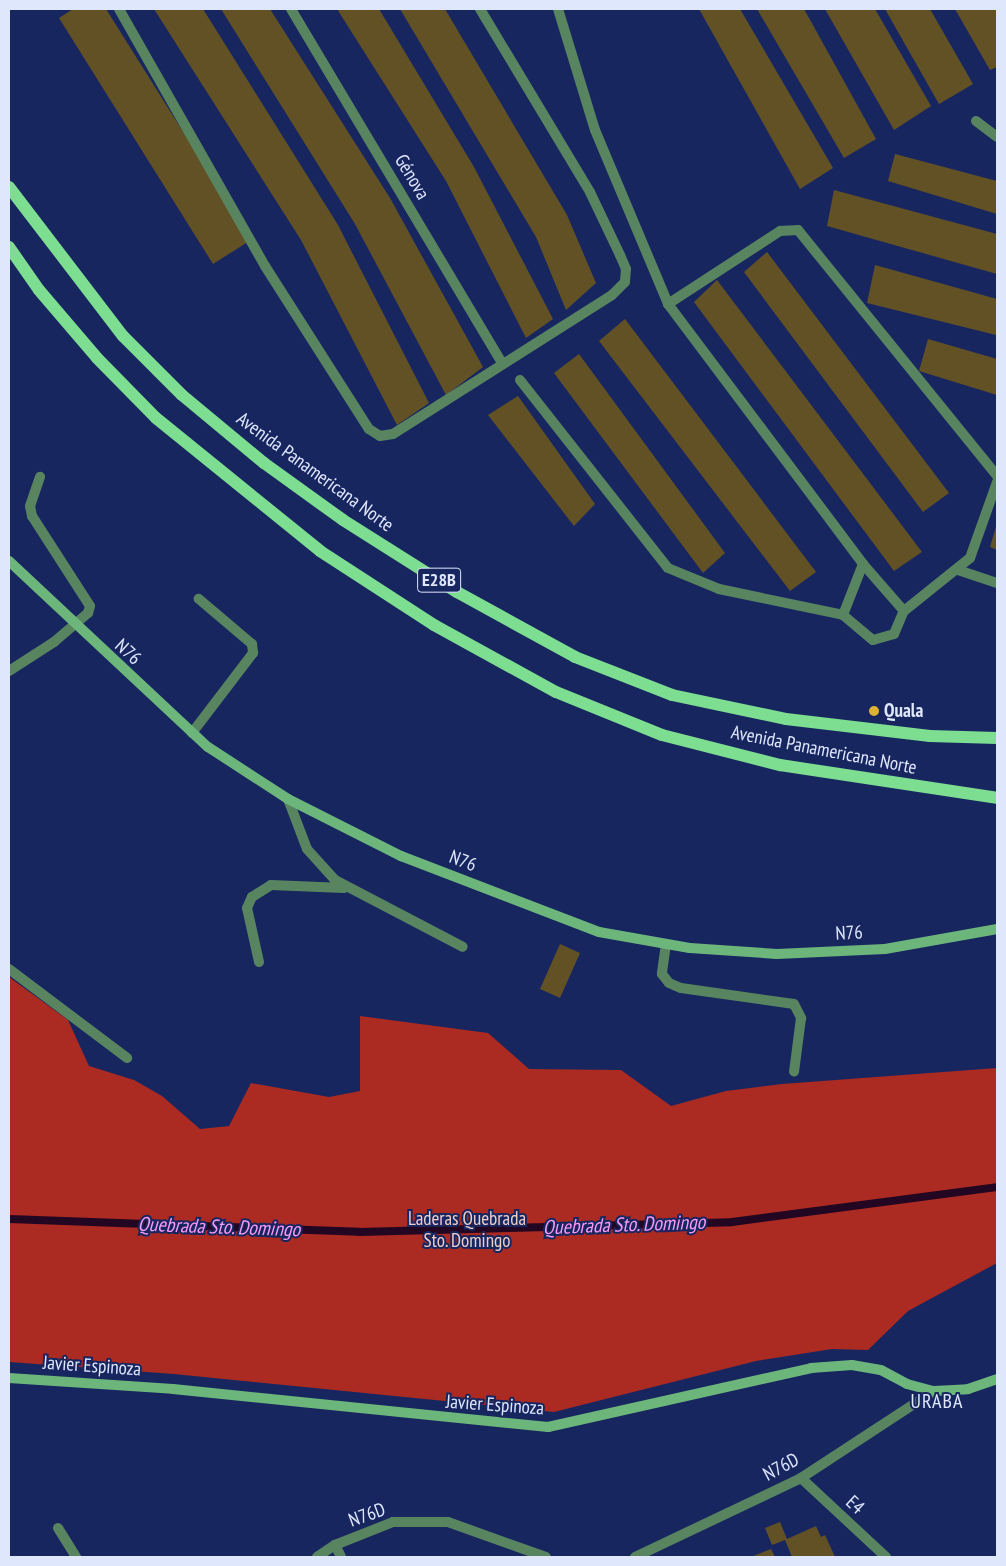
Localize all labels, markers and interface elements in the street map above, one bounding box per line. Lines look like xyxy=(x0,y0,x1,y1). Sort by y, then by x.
street label: Génova xyxy=(390,150,434,204)
street label: Avenida Panamericana Norte xyxy=(232,407,398,537)
road number: E28B xyxy=(416,564,462,596)
street label: N76 xyxy=(110,634,146,670)
place label: Quala xyxy=(884,700,923,722)
marker: Quala xyxy=(868,705,880,717)
street label: Avenida Panamericana Norte xyxy=(729,721,919,779)
street label: N76 xyxy=(446,845,480,877)
street label: N76 xyxy=(835,921,863,945)
park label: Laderas Quebrada Sto. Domingo xyxy=(408,1208,526,1252)
water label: Quebrada Sto. Domingo xyxy=(542,1210,706,1240)
water label: Quebrada Sto. Domingo xyxy=(137,1212,301,1242)
street label: Javier Espinoza xyxy=(42,1351,142,1381)
district label: URABA xyxy=(910,1389,964,1413)
street label: Javier Espinoza xyxy=(445,1390,545,1420)
street label: N76D xyxy=(759,1448,803,1486)
street label: E4 xyxy=(841,1491,869,1519)
street label: N76D xyxy=(346,1498,388,1532)

